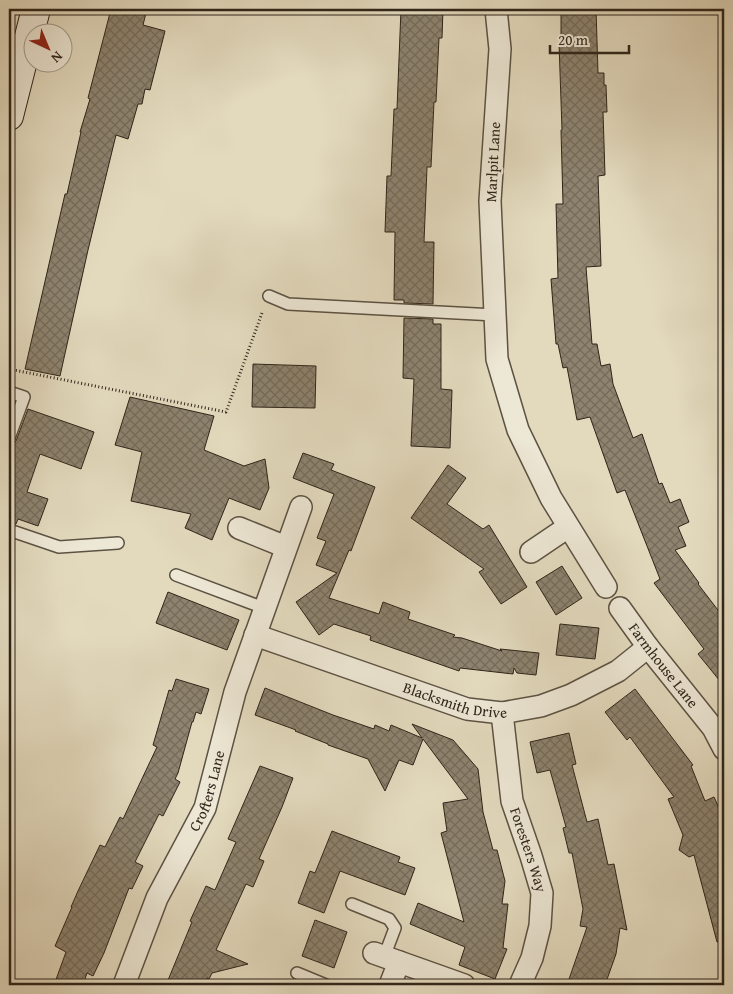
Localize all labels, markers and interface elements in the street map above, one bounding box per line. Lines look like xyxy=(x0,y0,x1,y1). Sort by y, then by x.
north arrow xyxy=(22,22,72,72)
scale bar xyxy=(550,22,629,54)
text: 20 m xyxy=(558,29,589,50)
text: N xyxy=(46,47,67,68)
street label: Marlpit Lane xyxy=(480,121,505,203)
street label: Farmhouse Lane xyxy=(624,618,704,712)
street label: Blacksmith Drive xyxy=(400,677,508,723)
street label: Crofters Lane xyxy=(183,748,229,835)
street label: Foresters Way xyxy=(505,804,552,895)

